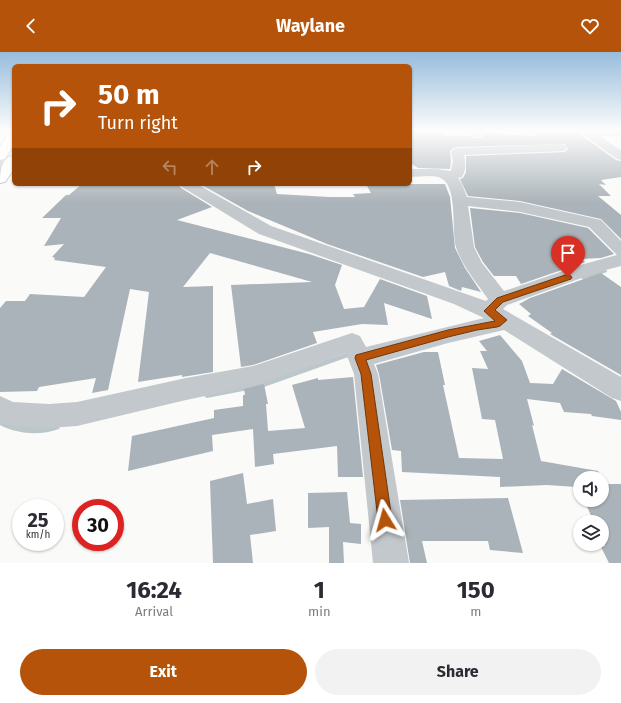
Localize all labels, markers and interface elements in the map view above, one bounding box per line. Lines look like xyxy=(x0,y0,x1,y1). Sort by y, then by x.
icon: back xyxy=(20,15,42,37)
text: Waylane xyxy=(276,15,345,37)
icon: heart xyxy=(579,15,601,37)
text: 50 m xyxy=(98,78,160,111)
icon: right xyxy=(32,80,84,132)
text: Turn right xyxy=(98,112,178,134)
icon: left xyxy=(159,156,181,178)
icon: ahead xyxy=(201,156,223,178)
icon: right xyxy=(243,156,265,178)
pin xyxy=(551,236,585,277)
icon: arrive xyxy=(557,242,579,264)
map controls xyxy=(573,471,609,551)
button: sound xyxy=(573,471,609,507)
speed limit sign: 30 xyxy=(72,499,124,551)
position arrow xyxy=(364,499,406,541)
text: 25 xyxy=(27,508,49,532)
button: layers xyxy=(573,515,609,551)
text: km/h xyxy=(26,529,50,541)
text: 16:24 xyxy=(126,576,182,604)
text: 1 xyxy=(314,576,325,604)
text: 150 xyxy=(457,576,495,604)
text: Arrival xyxy=(135,604,173,619)
text: min xyxy=(308,604,331,619)
text: m xyxy=(470,604,481,619)
button: Exit xyxy=(20,649,307,695)
button: Share xyxy=(315,649,601,695)

